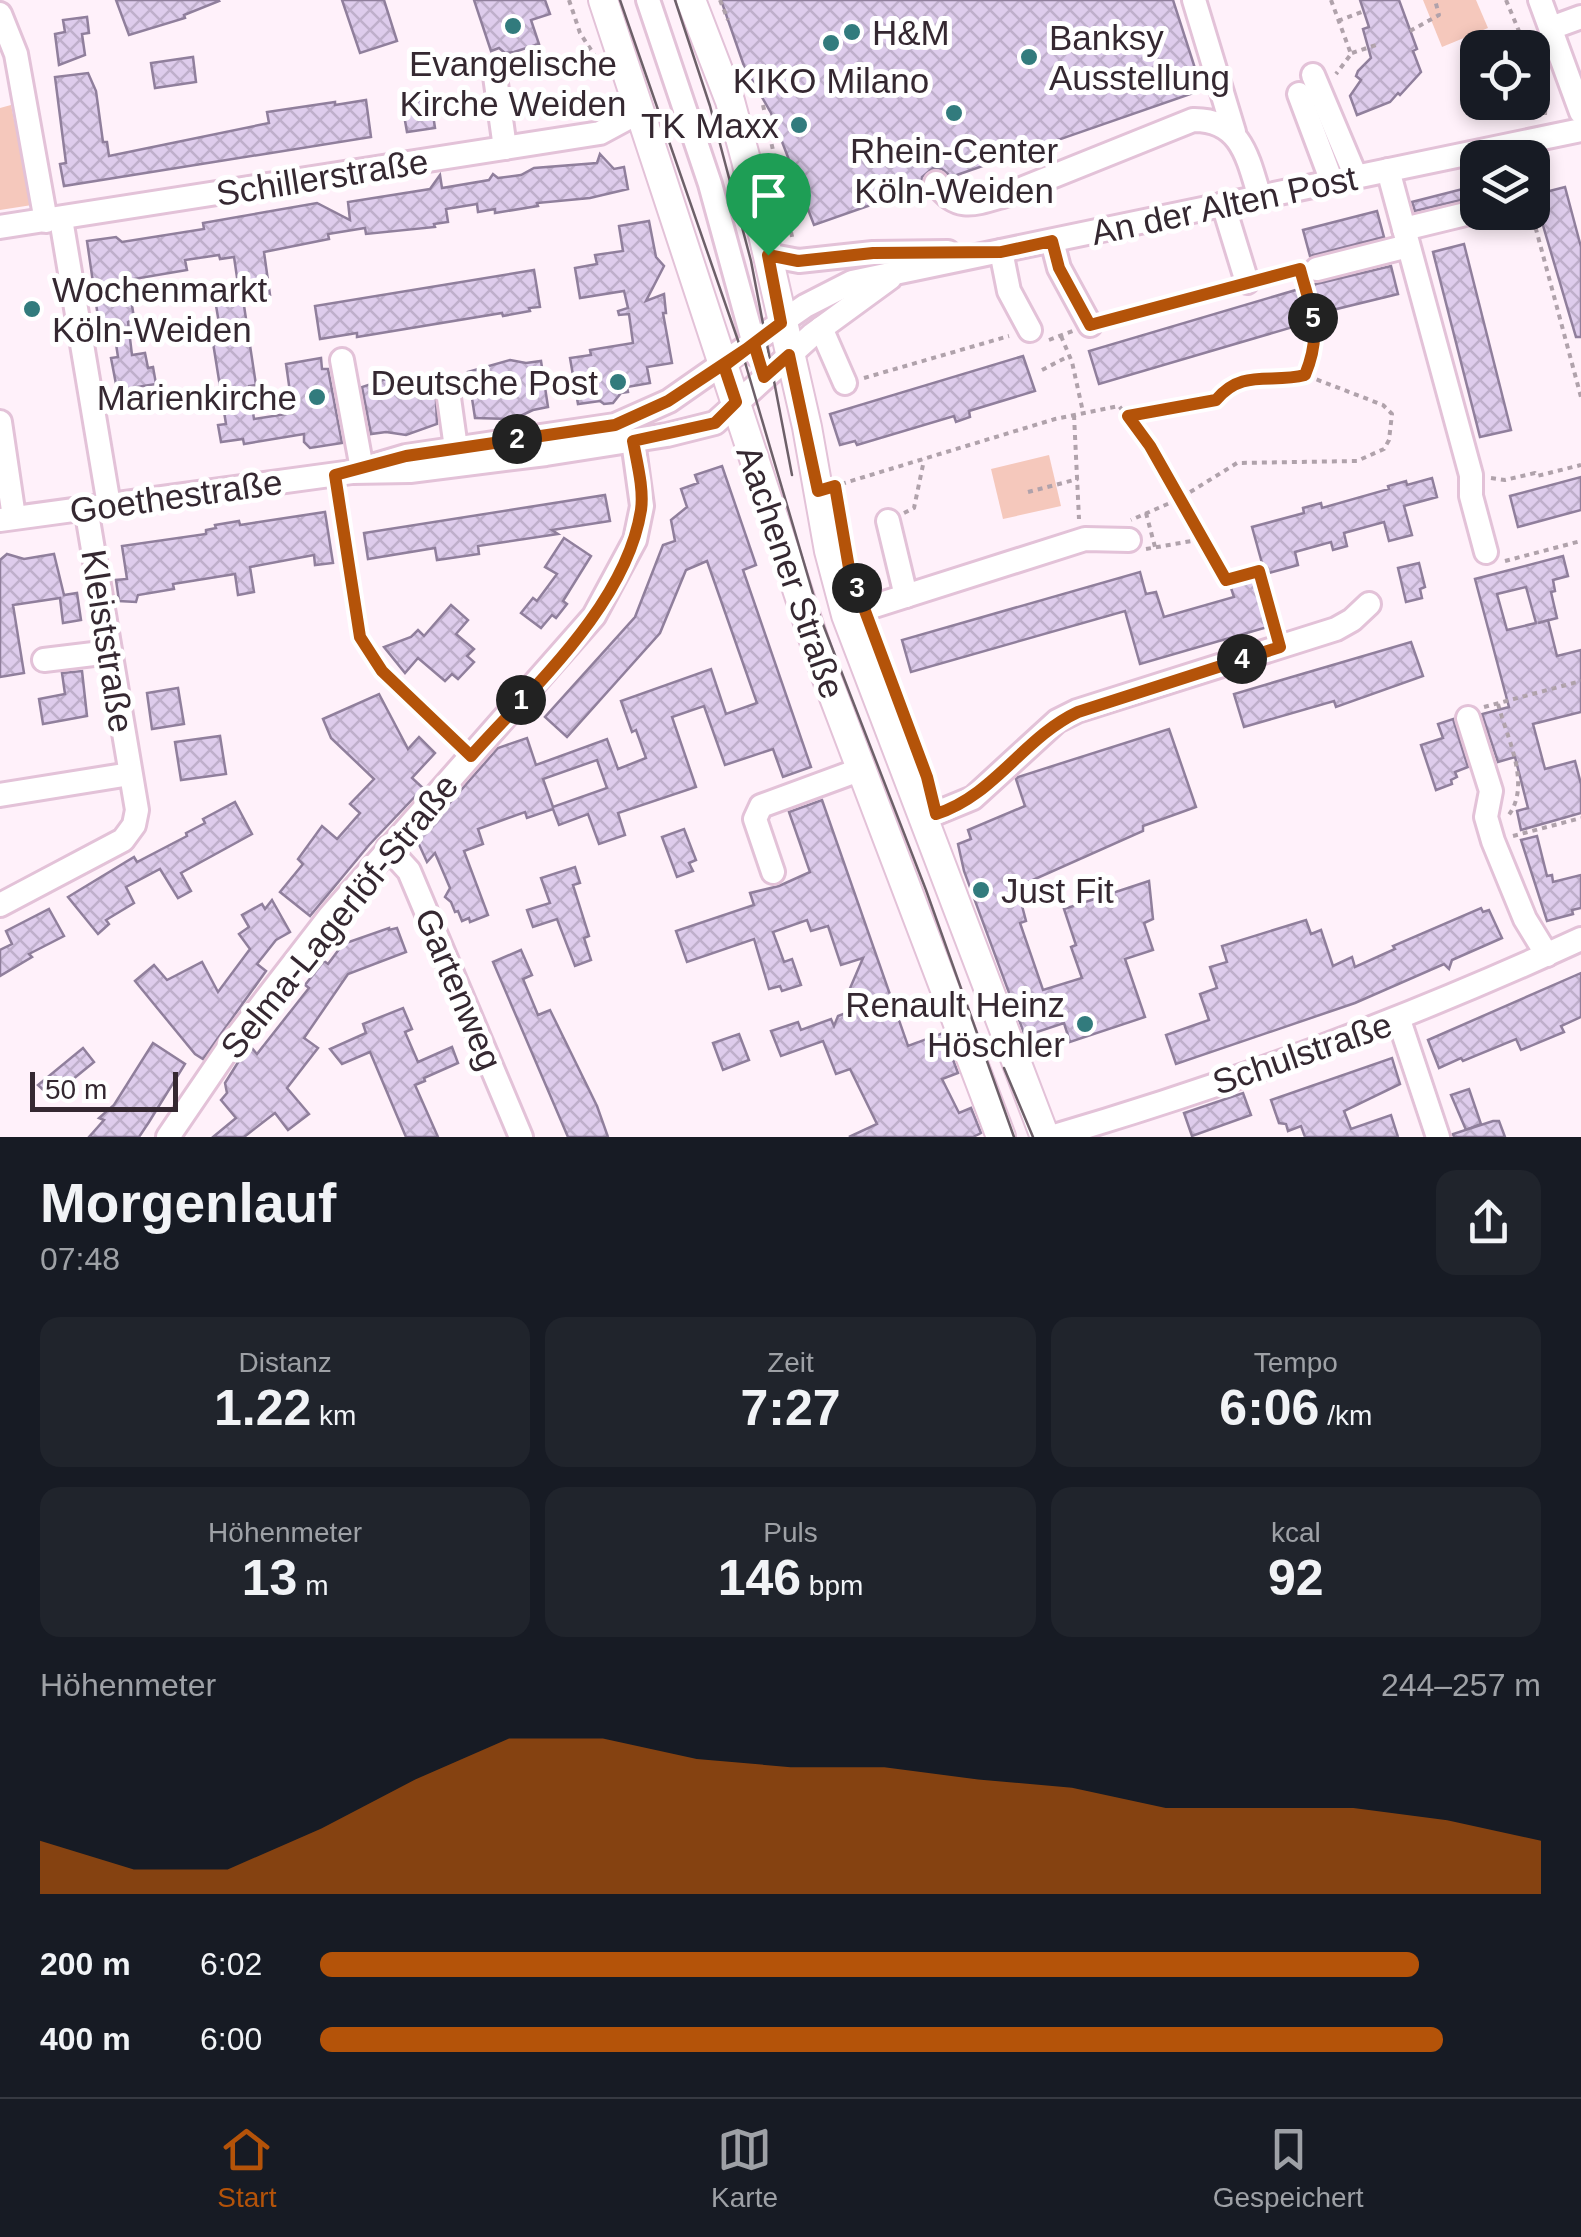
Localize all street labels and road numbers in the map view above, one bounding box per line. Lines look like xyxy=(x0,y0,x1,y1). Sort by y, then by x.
street label: Schillerstraße xyxy=(213,141,431,213)
street label: An der Alten Post xyxy=(1088,158,1361,252)
street label: Aachener Straße xyxy=(729,441,853,703)
street label: Goethestraße xyxy=(67,462,285,530)
street label: Kleiststraße xyxy=(74,547,142,735)
street label: Selma-Lagerlöf-Straße xyxy=(212,766,466,1066)
street label: Gartenweg xyxy=(408,903,510,1075)
street label: Schulstraße xyxy=(1207,1004,1397,1102)

